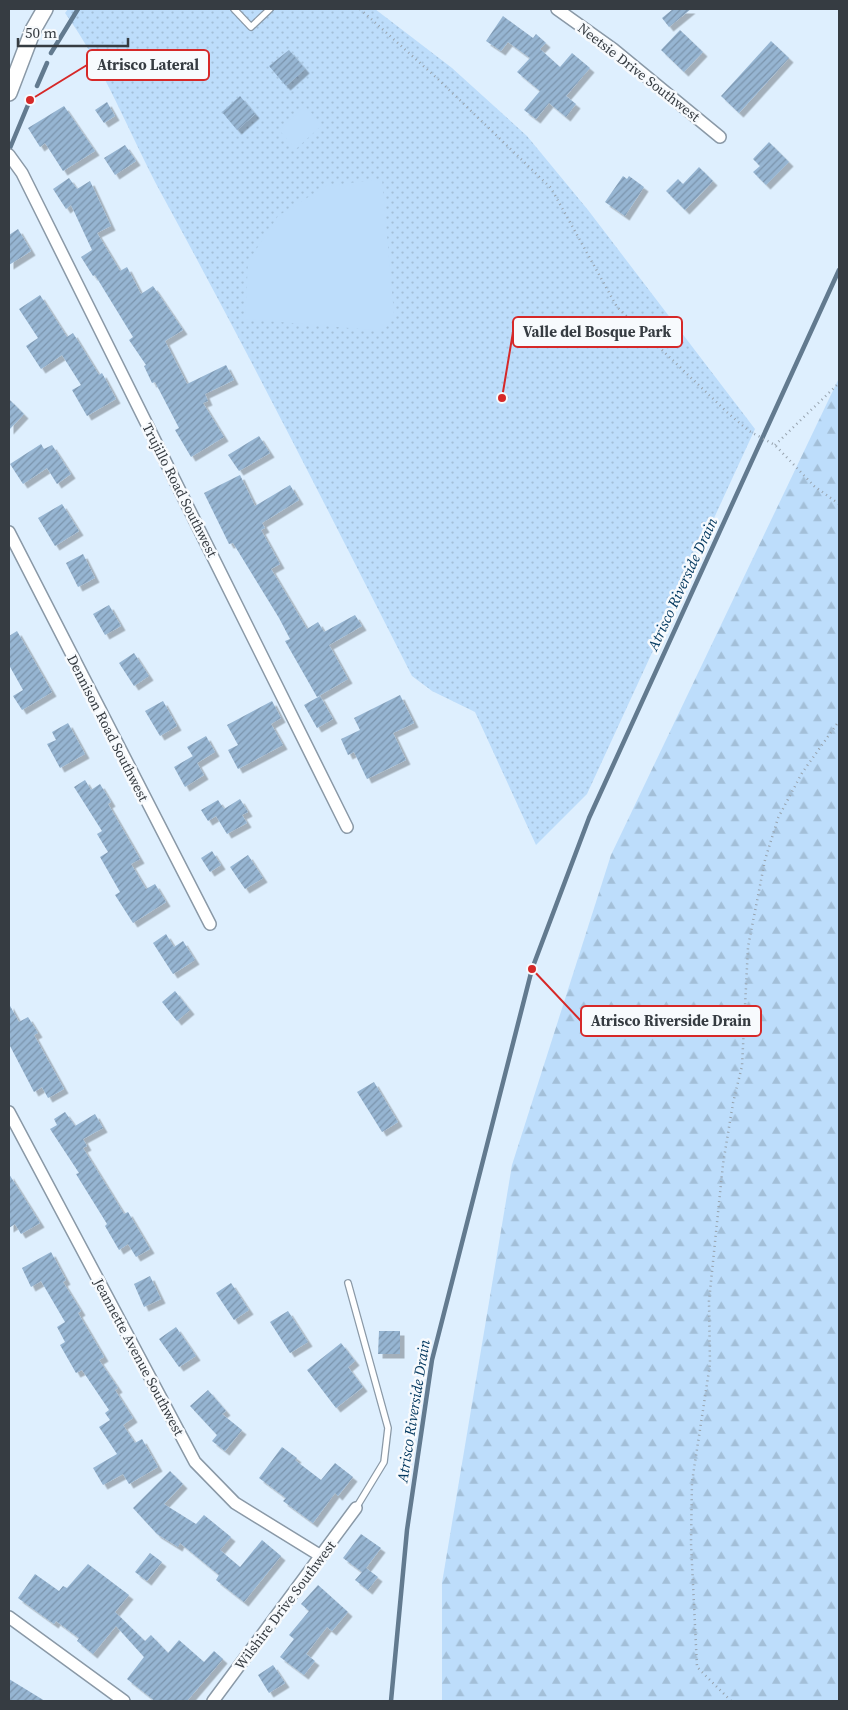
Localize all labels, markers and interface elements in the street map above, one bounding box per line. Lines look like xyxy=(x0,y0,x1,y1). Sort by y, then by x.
scale bar xyxy=(18,15,128,47)
street label: Neetsie Drive Southwest xyxy=(574,18,705,126)
text: 50 m xyxy=(25,22,57,43)
callout: Atrisco Lateral xyxy=(87,50,209,80)
text: Atrisco Lateral xyxy=(97,54,199,75)
callout: Valle del Bosque Park xyxy=(513,317,682,347)
text: Valle del Bosque Park xyxy=(523,321,671,342)
street label: Trujillo Road Southwest xyxy=(137,420,223,561)
water label: Atrisco Riverside Drain xyxy=(642,514,722,655)
street label: Dennison Road Southwest xyxy=(62,651,154,805)
callout: Atrisco Riverside Drain xyxy=(581,1006,761,1036)
text: Atrisco Riverside Drain xyxy=(591,1010,751,1031)
street label: Jeannette Avenue Southwest xyxy=(88,1274,189,1440)
water label: Atrisco Riverside Drain xyxy=(391,1338,435,1485)
street label: Wilshire Drive Southwest xyxy=(230,1536,340,1674)

